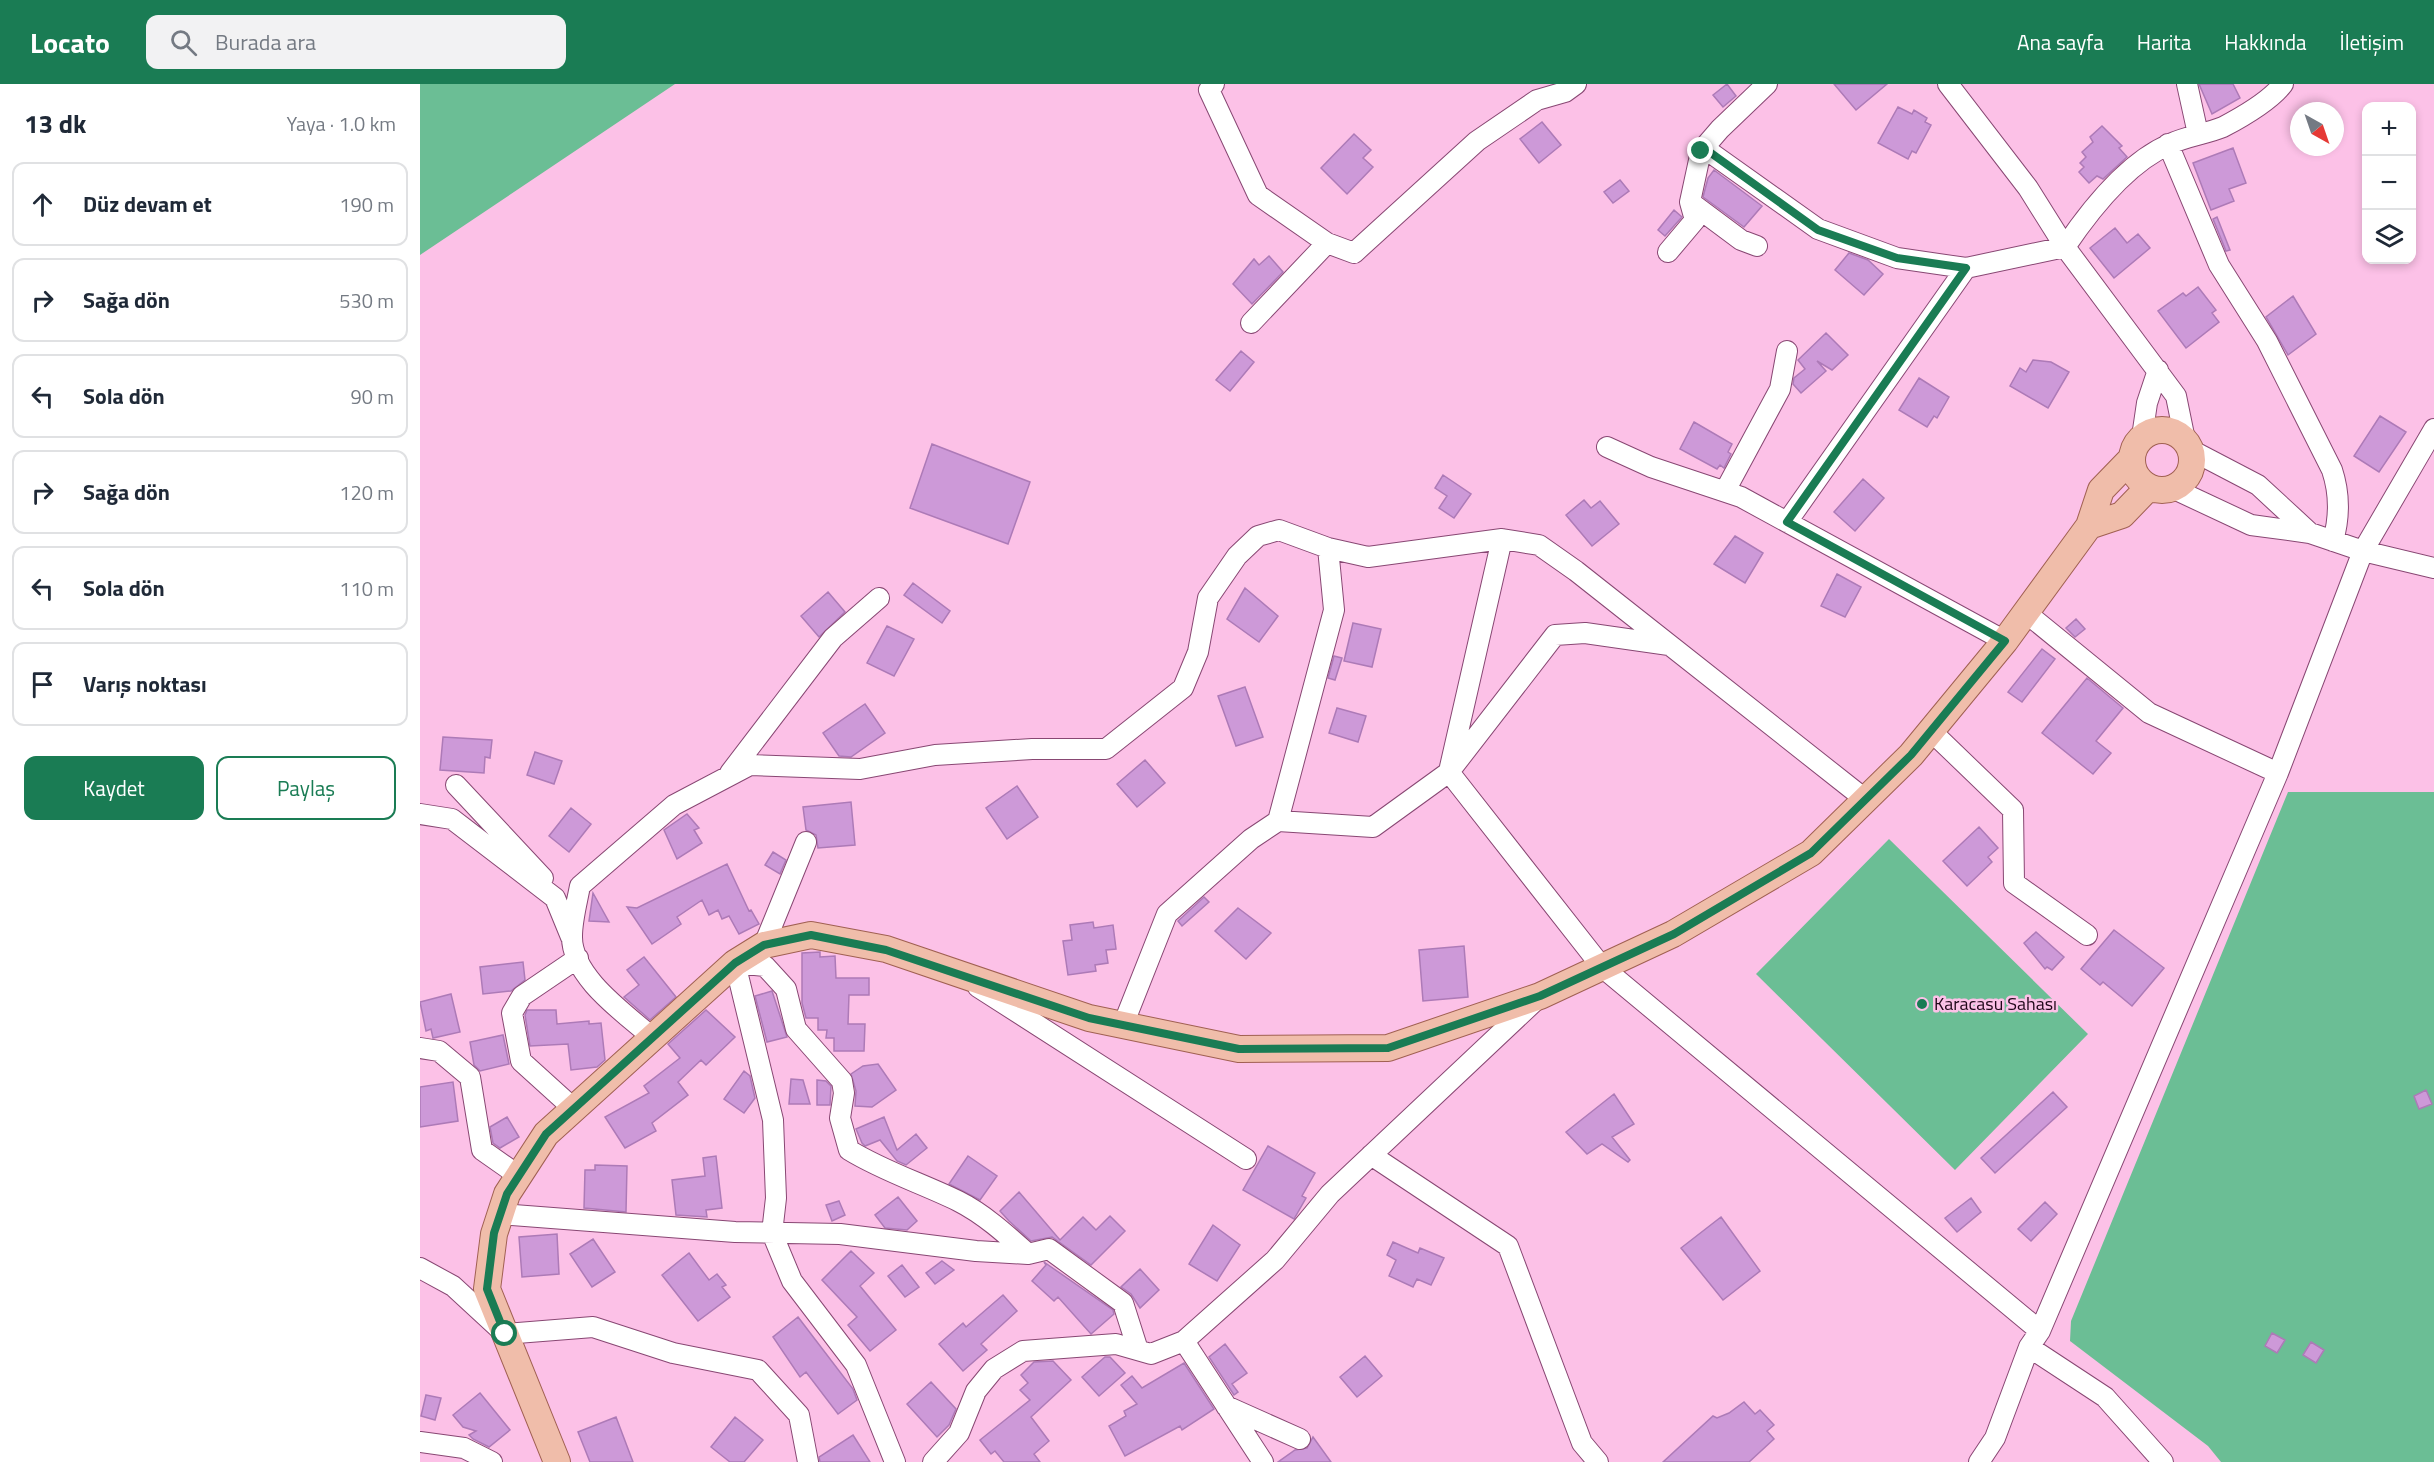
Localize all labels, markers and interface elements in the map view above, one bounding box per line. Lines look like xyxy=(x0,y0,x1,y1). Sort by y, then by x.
search box xyxy=(146,15,566,69)
text: Locato xyxy=(30,21,110,64)
text: Burada ara xyxy=(215,25,316,59)
icon: search xyxy=(167,26,200,59)
text: Ana sayfa xyxy=(2017,26,2104,58)
text: Harita xyxy=(2137,26,2191,58)
text: Hakkında xyxy=(2224,26,2307,58)
text: İletişim xyxy=(2340,26,2404,58)
north arrow xyxy=(2290,102,2344,156)
map controls xyxy=(2362,102,2416,264)
button: + xyxy=(2362,102,2416,156)
text: 13 dk xyxy=(24,104,87,143)
text: Yaya · 1.0 km xyxy=(287,108,396,139)
route end xyxy=(1687,137,1713,163)
button: − xyxy=(2362,156,2416,210)
text: Düz devam et xyxy=(83,187,212,221)
icon: ahead xyxy=(26,188,59,221)
text: 190 m xyxy=(339,189,394,220)
button: layers xyxy=(2362,210,2416,264)
text: Sağa dön xyxy=(83,283,170,317)
icon: right xyxy=(26,284,59,317)
text: 530 m xyxy=(339,285,394,316)
text: Sola dön xyxy=(83,379,165,413)
icon: left xyxy=(26,380,59,413)
text: 90 m xyxy=(350,381,394,412)
text: Sağa dön xyxy=(83,475,170,509)
icon: right xyxy=(26,476,59,509)
text: 120 m xyxy=(339,477,394,508)
text: Sola dön xyxy=(83,571,165,605)
icon: left xyxy=(26,572,59,605)
text: 110 m xyxy=(339,573,394,604)
text: Varış noktası xyxy=(83,667,207,701)
icon: arrive xyxy=(26,668,59,701)
button: Kaydet xyxy=(24,756,204,820)
button: Paylaş xyxy=(216,756,396,820)
place label: Karacasu Sahası xyxy=(1934,990,2057,1017)
marker: Karacasu Sahası xyxy=(1915,997,1929,1011)
route start xyxy=(491,1320,517,1346)

